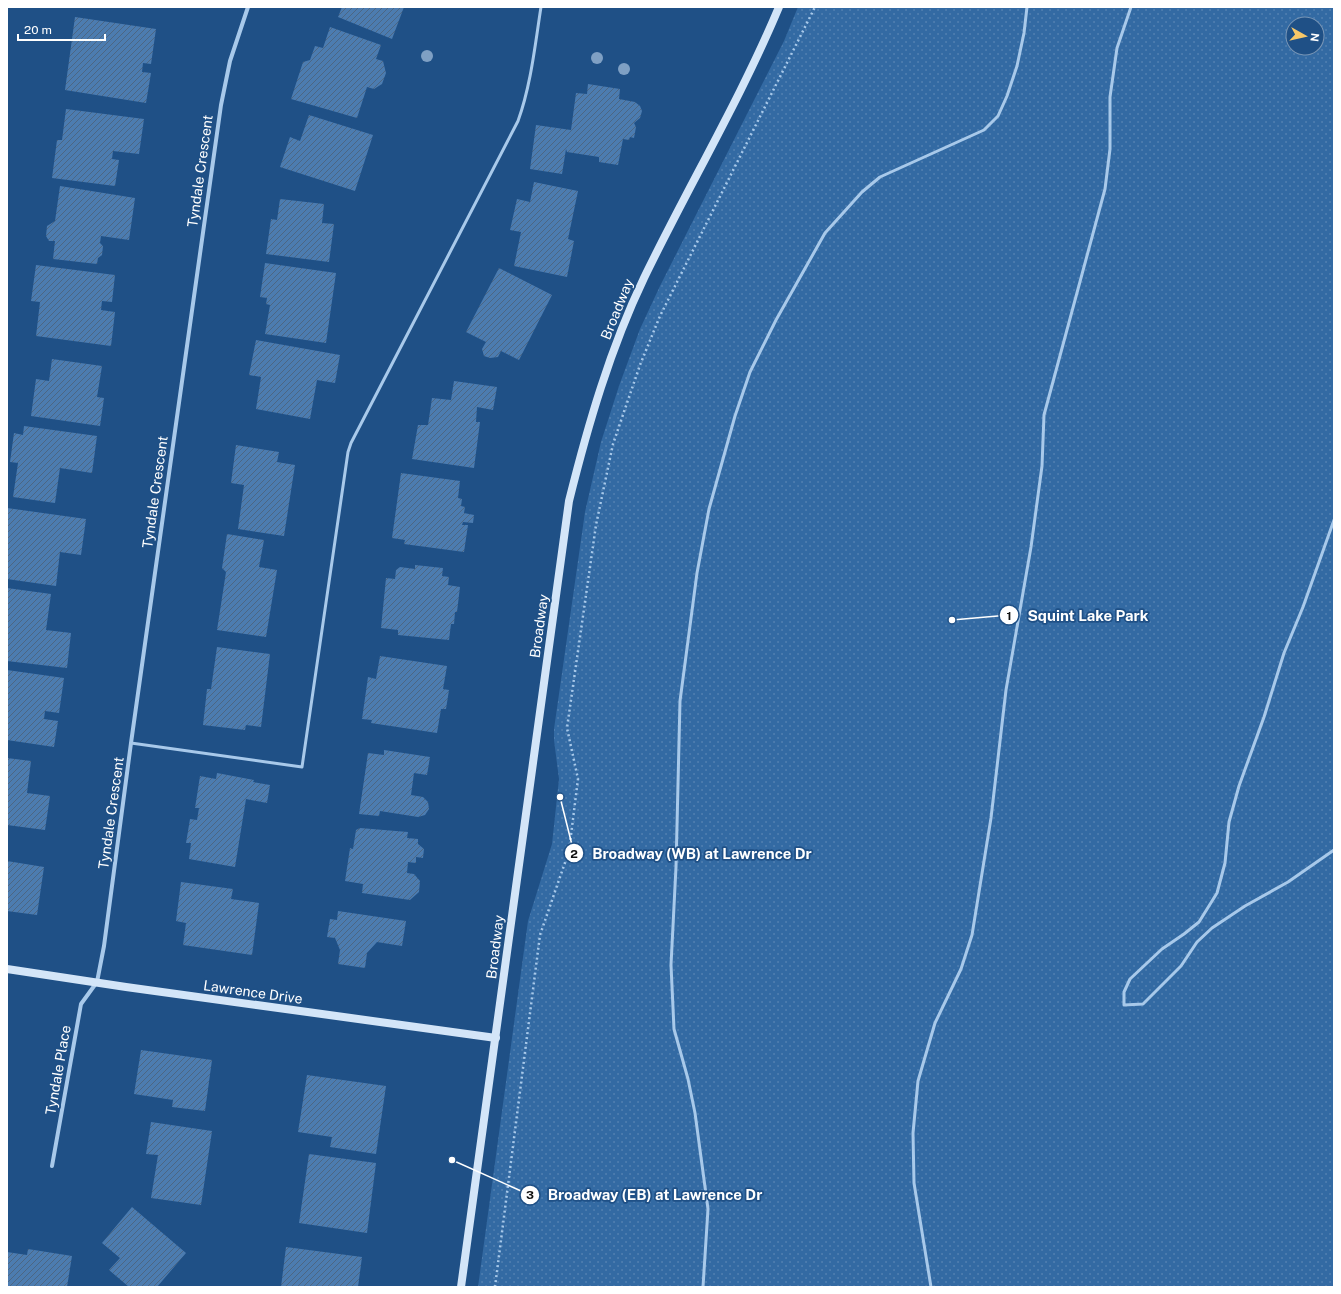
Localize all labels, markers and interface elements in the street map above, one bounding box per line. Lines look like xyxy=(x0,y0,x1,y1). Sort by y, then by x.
scale bar xyxy=(18,16,105,42)
north arrow xyxy=(1285,16,1325,56)
text: 20 m xyxy=(24,23,52,37)
text: N xyxy=(1308,32,1321,42)
street label: Tyndale Crescent xyxy=(184,114,216,228)
street label: Broadway xyxy=(598,276,637,342)
street label: Tyndale Crescent xyxy=(139,435,171,549)
street label: Broadway xyxy=(527,592,551,659)
callout: Squint Lake Park xyxy=(999,602,1156,629)
text: Squint Lake Park xyxy=(1028,607,1149,624)
text: 1 xyxy=(1006,609,1012,623)
street label: Tyndale Crescent xyxy=(95,756,127,870)
callout: Broadway (WB) at Lawrence Dr xyxy=(564,840,819,867)
text: Broadway (WB) at Lawrence Dr xyxy=(592,845,812,862)
text: 2 xyxy=(570,847,578,861)
street label: Broadway xyxy=(483,914,507,980)
street label: Lawrence Drive xyxy=(202,977,304,1007)
street label: Tyndale Place xyxy=(42,1024,74,1116)
callout: Broadway (EB) at Lawrence Dr xyxy=(520,1181,770,1208)
text: Broadway (EB) at Lawrence Dr xyxy=(548,1186,762,1203)
text: 3 xyxy=(526,1188,534,1202)

